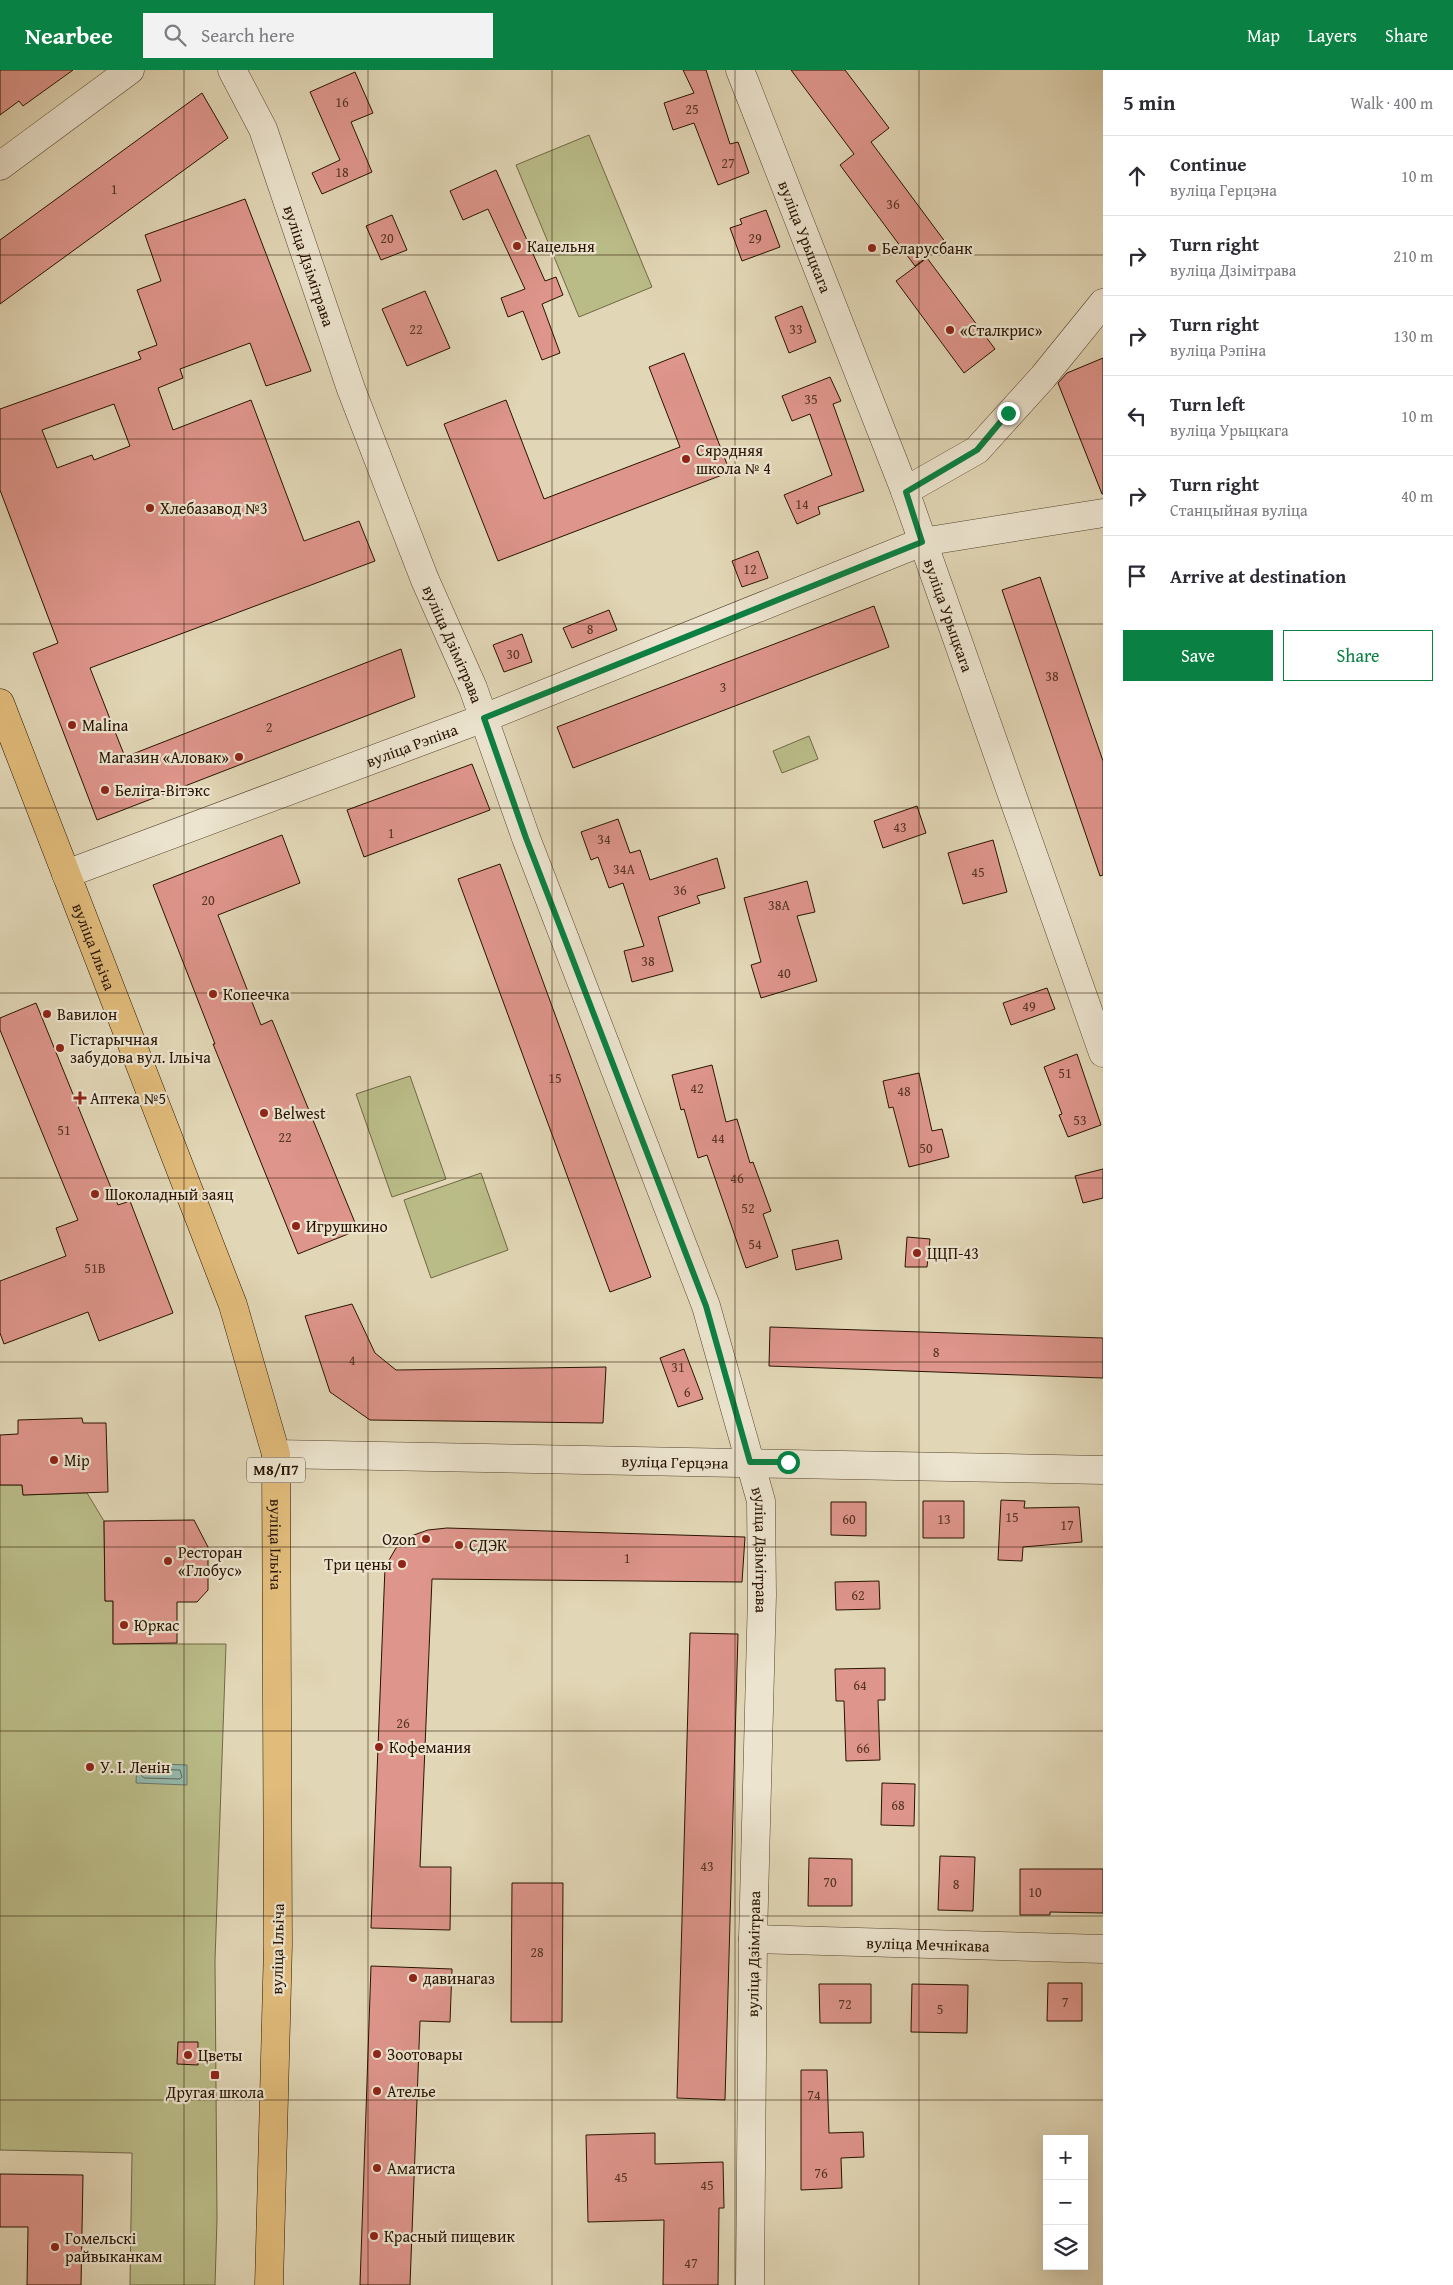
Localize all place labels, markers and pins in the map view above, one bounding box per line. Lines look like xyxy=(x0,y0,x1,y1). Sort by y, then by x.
place label: Кацельня xyxy=(527,234,595,258)
place label: Беларусбанк xyxy=(882,236,973,260)
marker: Кацельня xyxy=(511,240,523,252)
marker: Беларусбанк xyxy=(866,242,878,254)
place label: «Сталкрис» xyxy=(960,318,1042,342)
marker: «Сталкрис» xyxy=(944,324,956,336)
place label: Сярэдняя школа № 4 xyxy=(696,438,771,480)
marker: Сярэдняя школа № 4 xyxy=(680,453,692,465)
place label: Хлебазавод №3 xyxy=(160,496,268,520)
marker: Хлебазавод №3 xyxy=(144,502,156,514)
place label: Malina xyxy=(82,713,129,737)
marker: Malina xyxy=(66,719,78,731)
place label: Магазин «Аловак» xyxy=(99,745,229,769)
marker: Магазин «Аловак» xyxy=(233,751,245,763)
place label: Беліта-Вітэкс xyxy=(115,778,210,802)
marker: Беліта-Вітэкс xyxy=(99,784,111,796)
place label: Копеечка xyxy=(223,982,290,1006)
marker: Копеечка xyxy=(207,988,219,1000)
place label: Вавилон xyxy=(57,1002,117,1026)
marker: Вавилон xyxy=(41,1008,53,1020)
place label: Гістарычная забудова вул. Ільіча xyxy=(70,1027,211,1069)
marker: Гістарычная забудова вул. Ільіча xyxy=(54,1042,66,1054)
place label: Аптека №5 xyxy=(90,1086,166,1110)
marker: Аптека №5 xyxy=(74,1092,86,1104)
place label: Belwest xyxy=(274,1101,326,1125)
marker: Belwest xyxy=(258,1107,270,1119)
place label: Шоколадный заяц xyxy=(105,1182,234,1206)
marker: Шоколадный заяц xyxy=(89,1188,101,1200)
place label: Игрушкино xyxy=(306,1214,388,1238)
marker: Игрушкино xyxy=(290,1220,302,1232)
place label: ЦЦП-43 xyxy=(927,1241,979,1265)
marker: ЦЦП-43 xyxy=(911,1247,923,1259)
place label: Мір xyxy=(64,1448,90,1472)
marker: Мір xyxy=(48,1454,60,1466)
place label: Ozon xyxy=(382,1527,416,1551)
marker: Ozon xyxy=(420,1533,432,1545)
place label: СДЭК xyxy=(469,1533,507,1557)
marker: СДЭК xyxy=(453,1539,465,1551)
place label: Ресторан «Глобус» xyxy=(178,1540,243,1582)
place label: Три цены xyxy=(324,1552,392,1576)
marker: Ресторан «Глобус» xyxy=(162,1555,174,1567)
marker: Три цены xyxy=(396,1558,408,1570)
place label: Юркас xyxy=(134,1613,179,1637)
marker: Юркас xyxy=(118,1619,130,1631)
place label: Кофемания xyxy=(389,1735,471,1759)
marker: Кофемания xyxy=(373,1741,385,1753)
place label: У. І. Ленін xyxy=(100,1755,170,1779)
marker: У. І. Ленін xyxy=(84,1761,96,1773)
place label: давинагаз xyxy=(423,1966,495,1990)
marker: давинагаз xyxy=(407,1972,419,1984)
place label: Зоотовары xyxy=(387,2042,463,2066)
place label: Цветы xyxy=(198,2043,243,2067)
marker: Зоотовары xyxy=(371,2048,383,2060)
marker: Цветы xyxy=(182,2049,194,2061)
marker: Другая школа xyxy=(209,2069,221,2081)
place label: Ателье xyxy=(387,2079,436,2103)
place label: Другая школа xyxy=(165,2080,264,2104)
marker: Ателье xyxy=(371,2085,383,2097)
place label: Аматиста xyxy=(387,2156,456,2180)
marker: Аматиста xyxy=(371,2162,383,2174)
place label: Красный пищевик xyxy=(384,2224,515,2248)
place label: Гомельскі райвыканкам xyxy=(65,2226,162,2268)
marker: Красный пищевик xyxy=(368,2230,380,2242)
marker: Гомельскі райвыканкам xyxy=(49,2241,61,2253)

